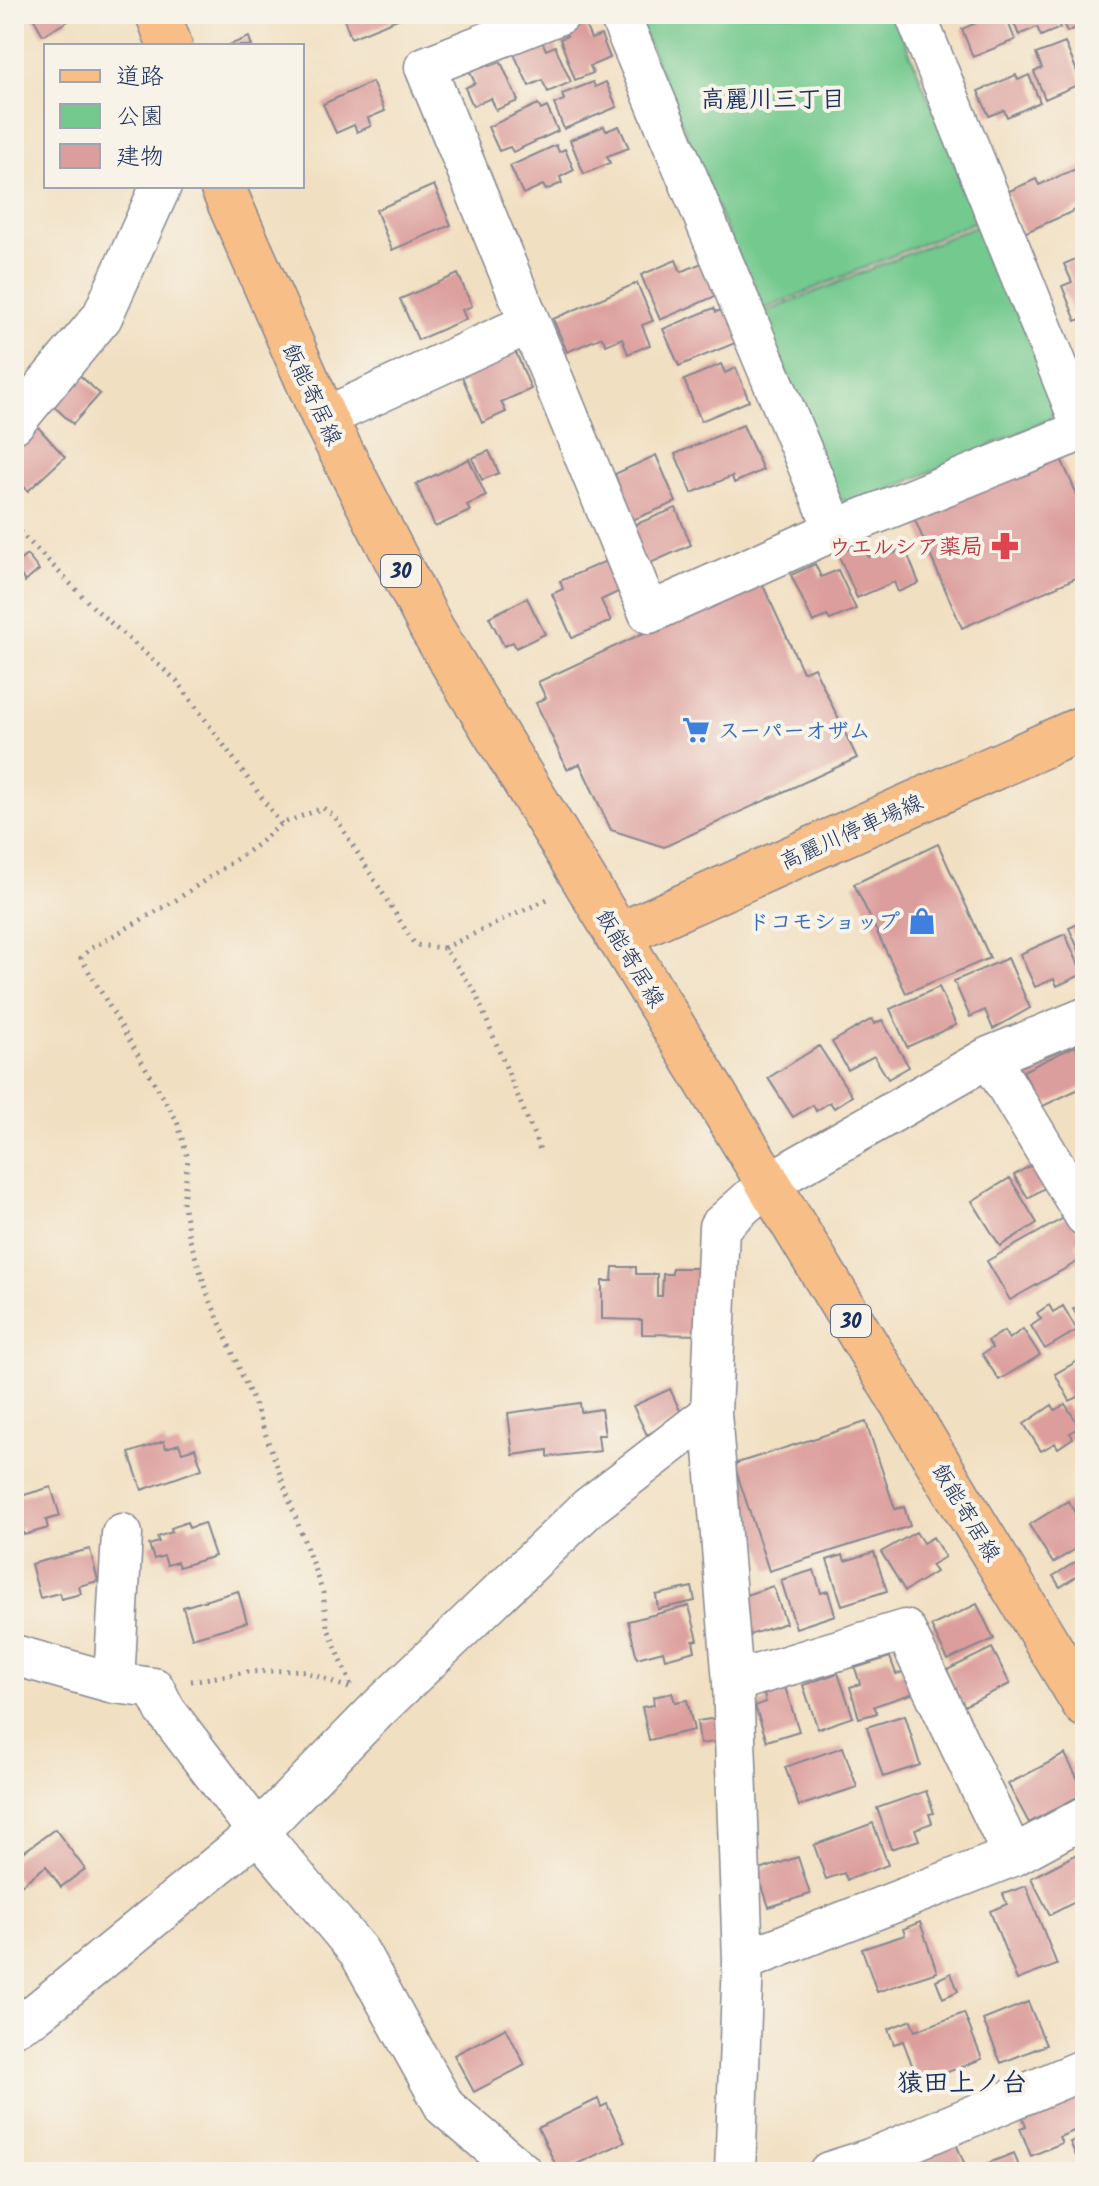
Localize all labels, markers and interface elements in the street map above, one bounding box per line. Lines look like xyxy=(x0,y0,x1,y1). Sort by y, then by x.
legend xyxy=(44,44,304,188)
text: 道路 xyxy=(116,58,164,97)
district label: 高麗川三丁目 xyxy=(701,81,845,120)
text: 公園 xyxy=(116,98,164,137)
text: 建物 xyxy=(116,138,164,177)
street label: 飯能寄居線 xyxy=(272,338,350,452)
place label: ウエルシア薬局 xyxy=(829,531,983,566)
pharmacy icon: ウエルシア薬局 xyxy=(990,531,1020,561)
road number: 30 xyxy=(381,555,421,587)
supermarket icon: スーパーオザム xyxy=(681,715,711,745)
place label: スーパーオザム xyxy=(718,715,871,750)
street label: 高麗川停車場線 xyxy=(775,786,929,881)
street label: 飯能寄居線 xyxy=(586,903,672,1015)
place label: ドコモショップ xyxy=(748,906,900,941)
shop icon: ドコモショップ xyxy=(907,906,937,936)
road number: 30 xyxy=(831,1305,871,1337)
street label: 飯能寄居線 xyxy=(922,1457,1008,1569)
district label: 猿田上ノ台 xyxy=(897,2063,1027,2105)

